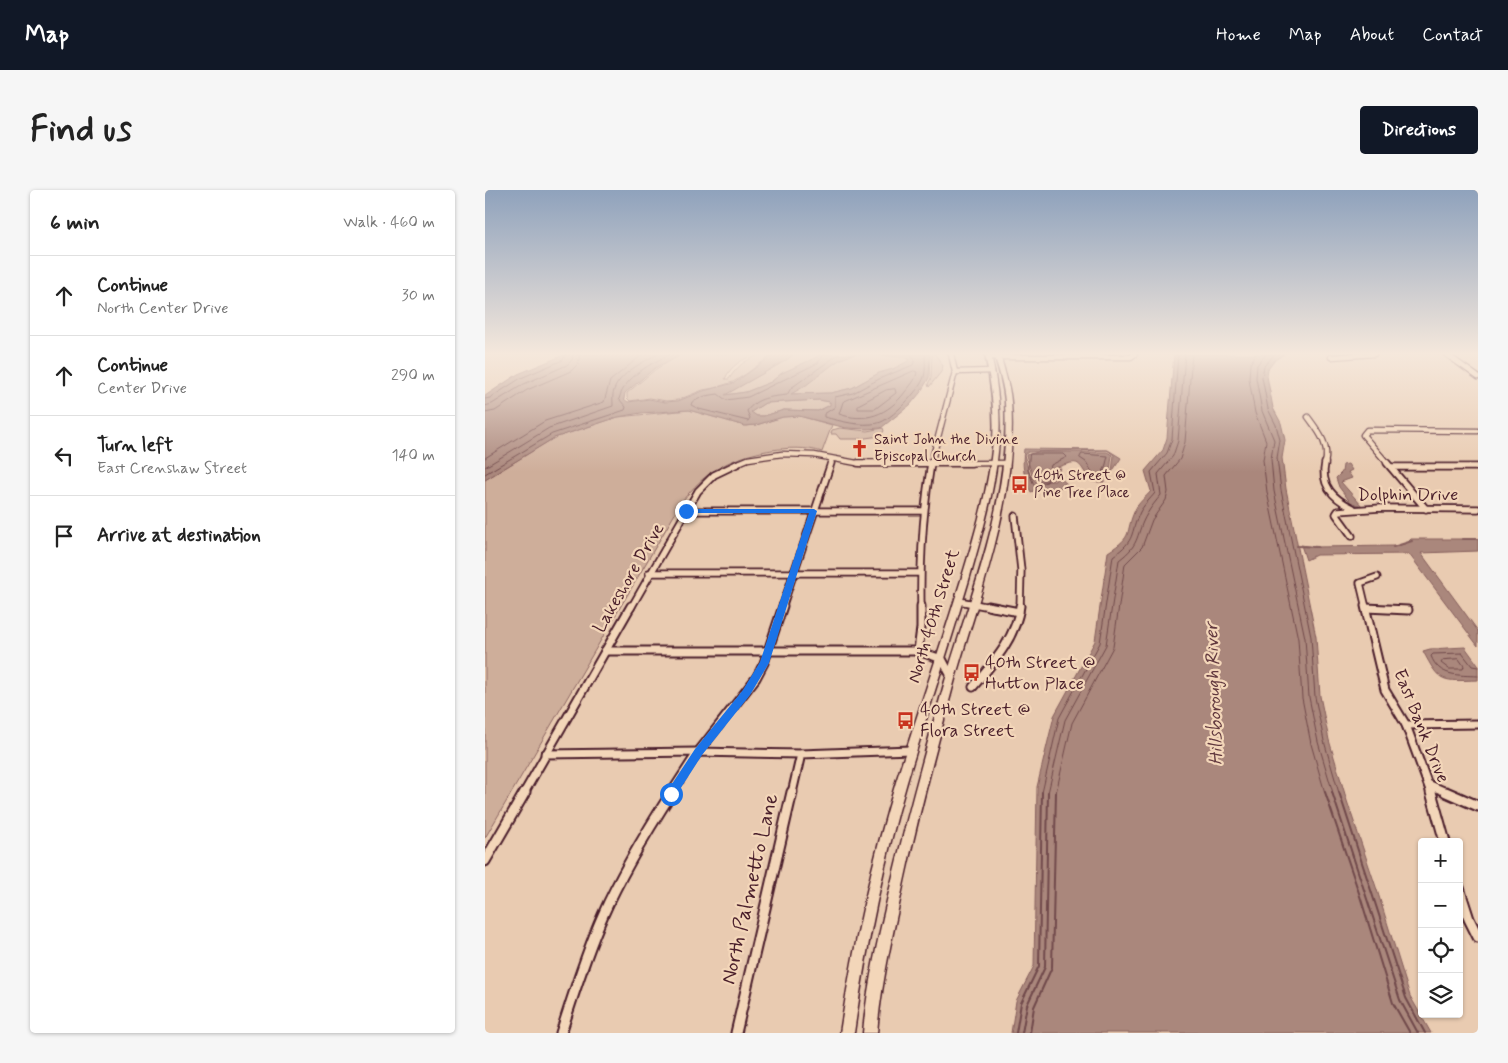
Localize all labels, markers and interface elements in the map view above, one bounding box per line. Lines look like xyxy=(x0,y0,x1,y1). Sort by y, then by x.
text: Map xyxy=(25,20,69,51)
text: Home xyxy=(1216,23,1261,47)
text: Map xyxy=(1289,23,1322,47)
text: About xyxy=(1350,23,1394,47)
text: Contact xyxy=(1422,23,1483,47)
button: Directions xyxy=(1360,106,1478,154)
text: Find us xyxy=(30,107,132,153)
text: 6 min xyxy=(50,209,100,237)
text: Walk · 460 m xyxy=(343,212,435,233)
text: Continue xyxy=(97,273,168,298)
icon: ahead xyxy=(50,282,78,310)
text: 30 m xyxy=(402,285,435,306)
text: North Center Drive xyxy=(97,298,229,319)
text: Continue xyxy=(97,353,168,378)
icon: ahead xyxy=(50,362,78,390)
text: 290 m xyxy=(391,365,435,386)
text: Center Drive xyxy=(97,378,187,399)
place label: Saint John the Divine Episcopal Church xyxy=(874,430,1018,467)
text: Turn left xyxy=(97,433,173,458)
church icon: Saint John the Divine Episcopal Church xyxy=(850,439,870,459)
icon: left xyxy=(50,442,78,470)
text: 140 m xyxy=(391,445,435,466)
text: East Crenshaw Street xyxy=(97,458,247,479)
place label: 40th Street @ Pine Tree Place xyxy=(1034,466,1130,503)
bus stop icon: 40th Street @ Pine Tree Place xyxy=(1010,475,1030,495)
street label: Dolphin Drive xyxy=(1358,483,1458,507)
route end xyxy=(675,500,698,523)
street label: Lakeshore Drive xyxy=(588,519,670,637)
icon: arrive xyxy=(50,522,78,550)
text: Arrive at destination xyxy=(97,523,261,548)
street label: North 40th Street xyxy=(902,546,966,686)
water label: Hillsborough River xyxy=(1199,619,1229,766)
place label: 40th Street @ Hutton Place xyxy=(985,651,1095,696)
bus stop icon: 40th Street @ Hutton Place xyxy=(961,663,981,683)
street label: East Bank Drive xyxy=(1387,666,1455,786)
place label: 40th Street @ Flora Street xyxy=(920,698,1030,743)
bus stop icon: 40th Street @ Flora Street xyxy=(896,710,916,730)
route start xyxy=(660,783,683,806)
street label: North Palmetto Lane xyxy=(714,791,786,987)
map controls xyxy=(1418,838,1463,1018)
button: + xyxy=(1418,838,1463,883)
button: − xyxy=(1418,883,1463,928)
button: locate xyxy=(1418,928,1463,973)
button: layers xyxy=(1418,973,1463,1018)

